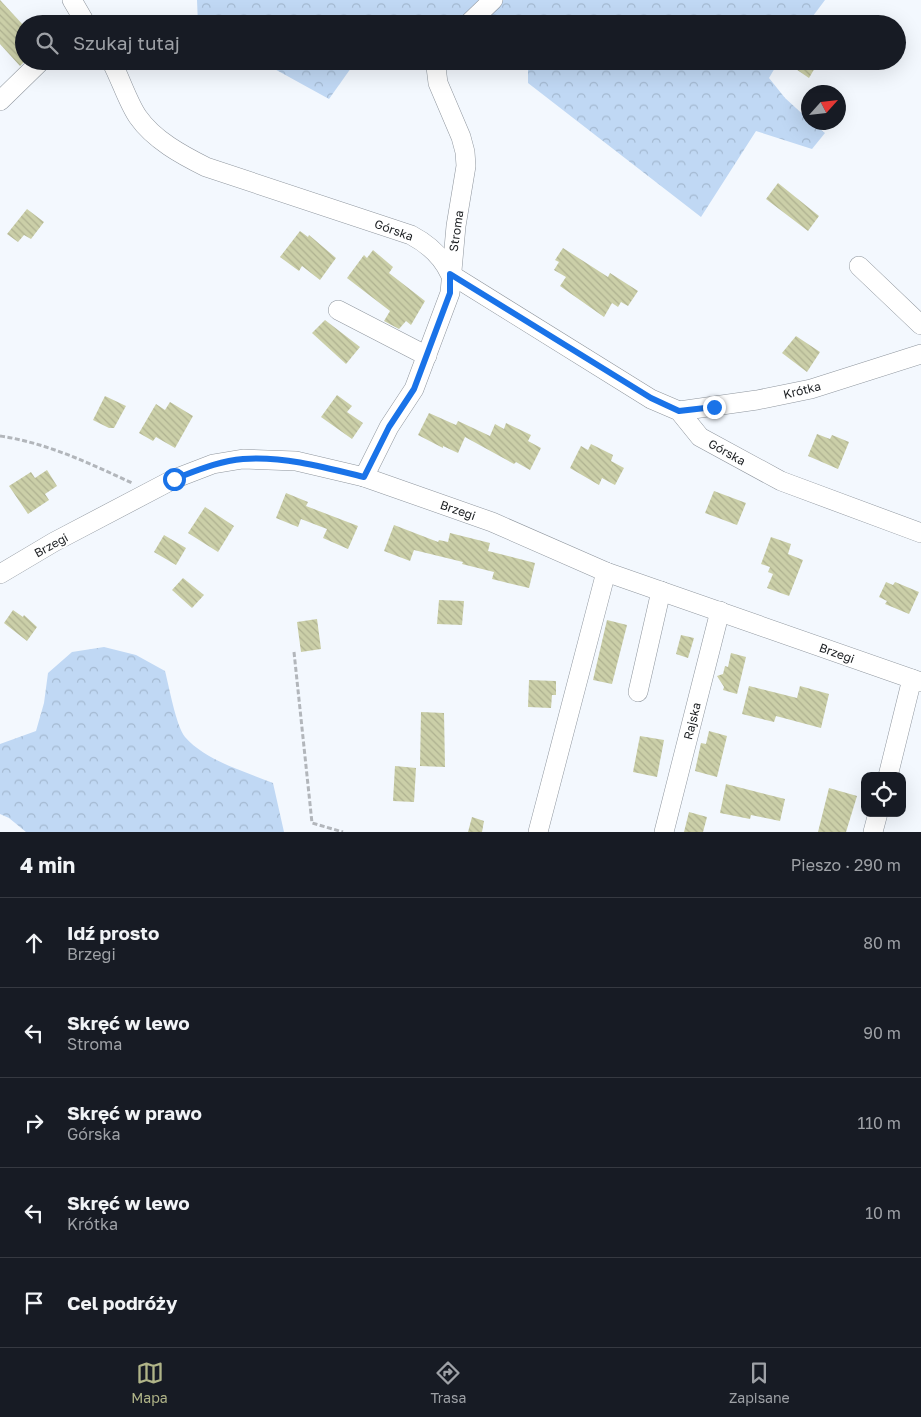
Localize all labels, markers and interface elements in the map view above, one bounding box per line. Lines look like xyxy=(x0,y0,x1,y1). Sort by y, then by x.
search box xyxy=(15,15,906,70)
icon: search xyxy=(33,29,61,57)
text: Szukaj tutaj xyxy=(73,31,180,54)
north arrow xyxy=(801,85,846,130)
street label: Stroma xyxy=(446,209,466,253)
street label: Górska xyxy=(373,216,415,244)
street label: Krótka xyxy=(782,378,822,402)
route end xyxy=(703,396,726,419)
street label: Górska xyxy=(706,436,748,468)
route start xyxy=(163,468,186,491)
street label: Brzegi xyxy=(438,497,478,523)
street label: Brzegi xyxy=(31,530,71,560)
street label: Brzegi xyxy=(817,640,857,666)
street label: Rajska xyxy=(680,701,704,741)
map controls xyxy=(861,772,906,817)
button: locate xyxy=(861,772,906,817)
text: 4 min xyxy=(20,852,75,878)
text: Pieszo · 290 m xyxy=(791,855,901,875)
text: Idź prosto xyxy=(67,921,159,944)
icon: ahead xyxy=(20,929,48,957)
text: 80 m xyxy=(863,933,901,953)
text: Brzegi xyxy=(67,944,116,964)
text: Skręć w lewo xyxy=(67,1011,190,1034)
icon: left xyxy=(20,1019,48,1047)
text: 90 m xyxy=(863,1023,901,1043)
text: Stroma xyxy=(67,1034,122,1054)
text: Skręć w prawo xyxy=(67,1101,202,1124)
icon: right xyxy=(20,1109,48,1137)
text: 110 m xyxy=(857,1113,901,1133)
text: Górska xyxy=(67,1124,121,1144)
text: Skręć w lewo xyxy=(67,1191,190,1214)
icon: left xyxy=(20,1199,48,1227)
text: 10 m xyxy=(865,1203,901,1223)
text: Krótka xyxy=(67,1214,118,1234)
icon: arrive xyxy=(20,1289,48,1317)
text: Cel podróży xyxy=(67,1291,177,1314)
tab: Mapa xyxy=(131,1359,168,1406)
tab: Trasa xyxy=(430,1359,466,1406)
tab: Zapisane xyxy=(729,1359,790,1406)

